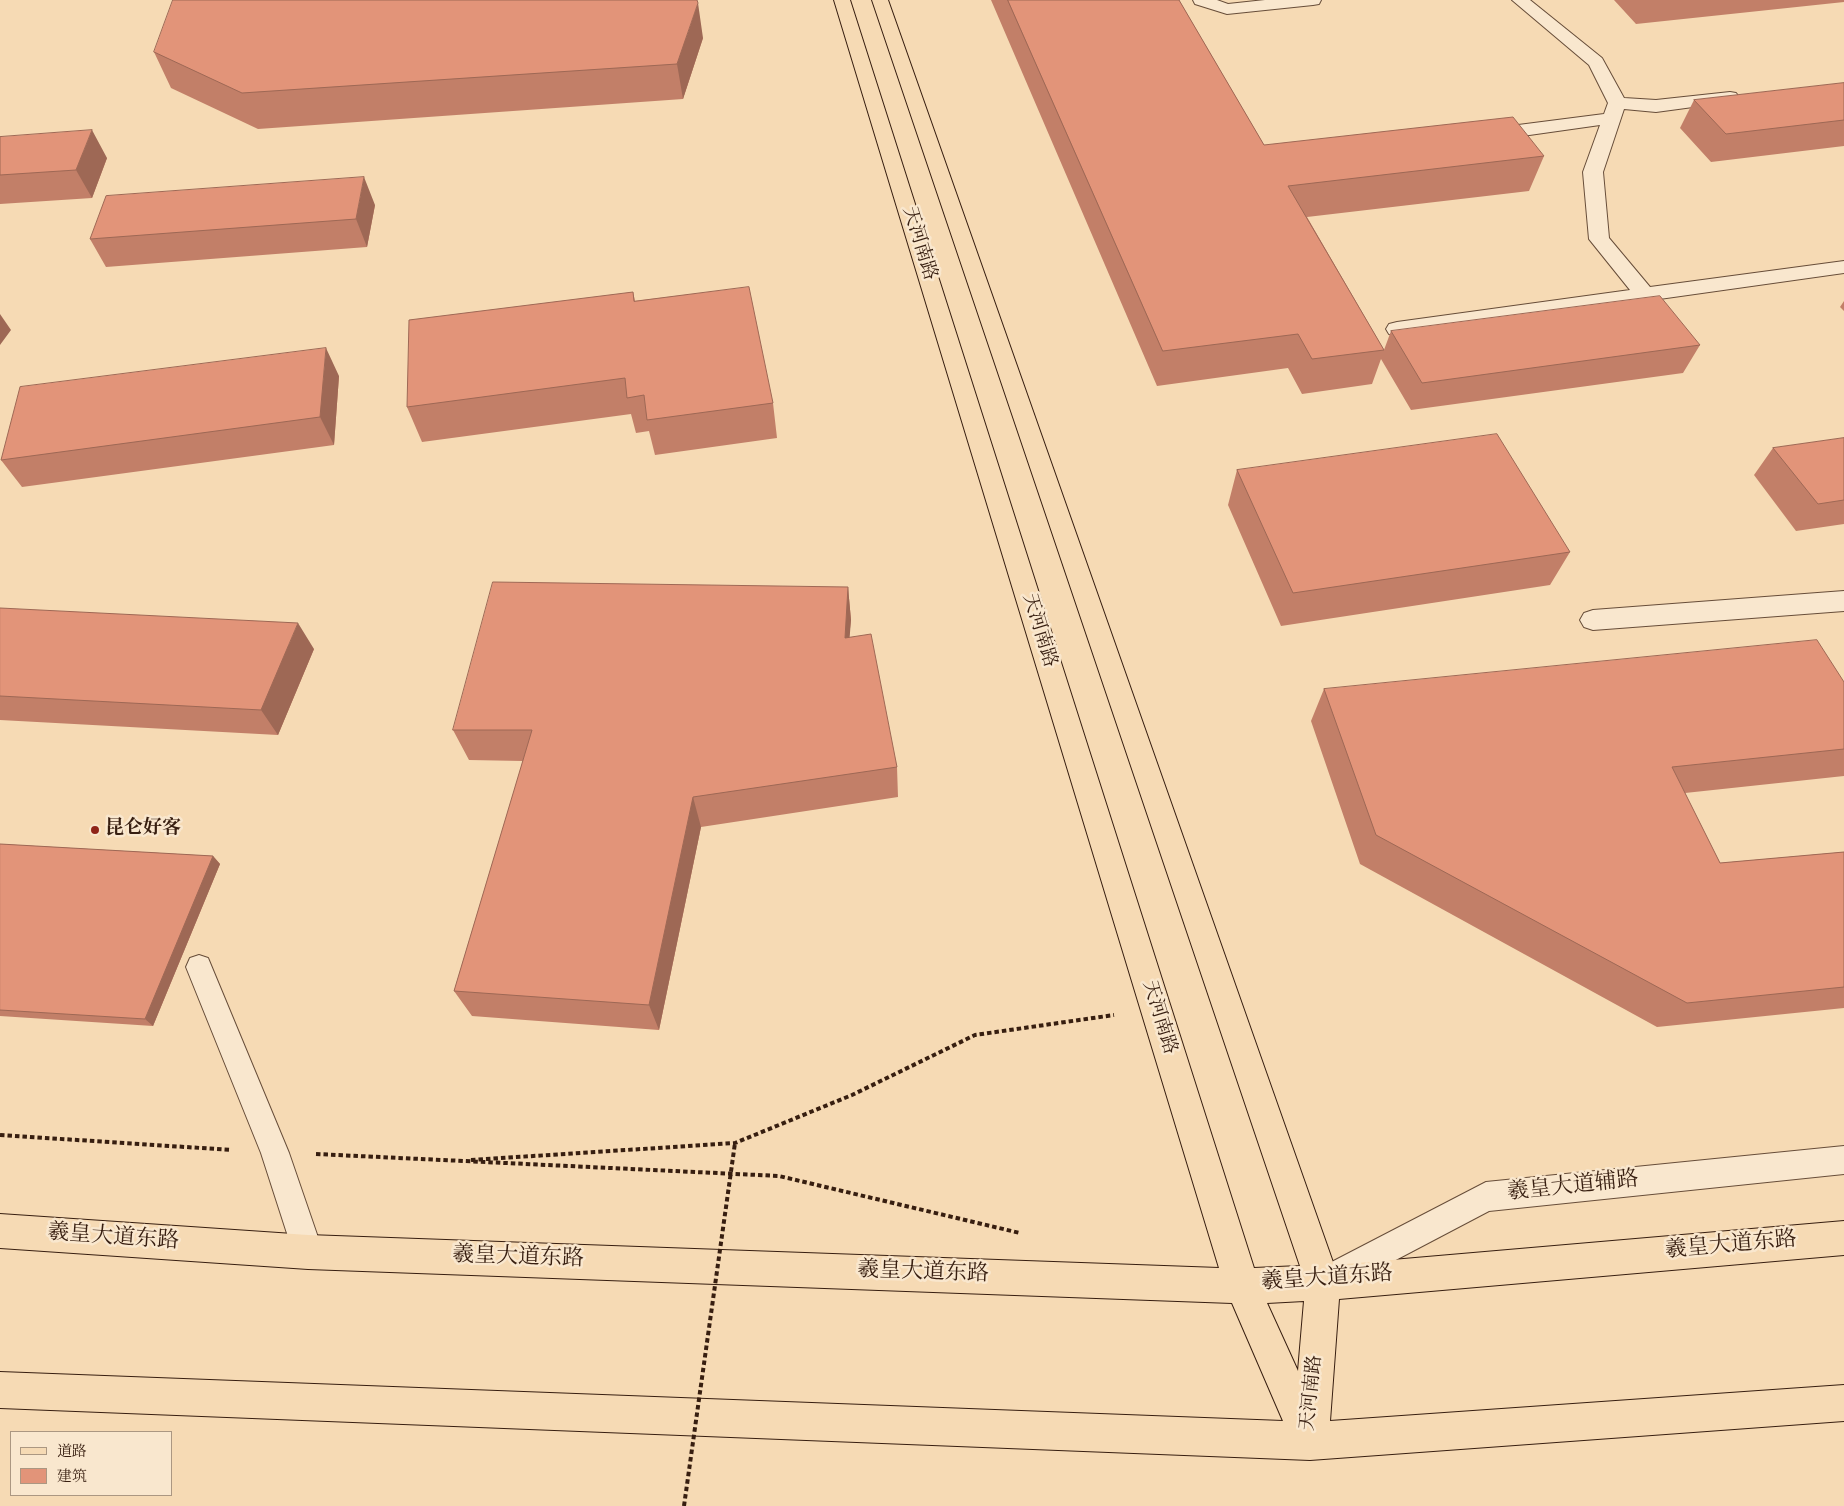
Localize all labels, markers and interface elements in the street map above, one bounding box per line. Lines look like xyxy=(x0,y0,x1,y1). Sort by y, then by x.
street label: 天河南路 xyxy=(896,204,940,284)
street label: 天河南路 xyxy=(1016,591,1060,671)
place label: 昆仑好客 xyxy=(105,819,181,841)
marker: 昆仑好客 xyxy=(89,824,101,836)
street label: 天河南路 xyxy=(1136,978,1180,1058)
street label: 羲皇大道辅路 xyxy=(1506,1168,1640,1208)
street label: 羲皇大道东路 xyxy=(46,1221,180,1257)
street label: 羲皇大道东路 xyxy=(1664,1228,1798,1266)
street label: 羲皇大道东路 xyxy=(452,1244,584,1274)
street label: 羲皇大道东路 xyxy=(857,1259,989,1289)
street label: 羲皇大道东路 xyxy=(1260,1262,1394,1298)
street label: 天河南路 xyxy=(1298,1354,1328,1432)
legend xyxy=(10,1431,172,1496)
text: 道路 xyxy=(57,1442,87,1463)
text: 建筑 xyxy=(57,1467,87,1488)

